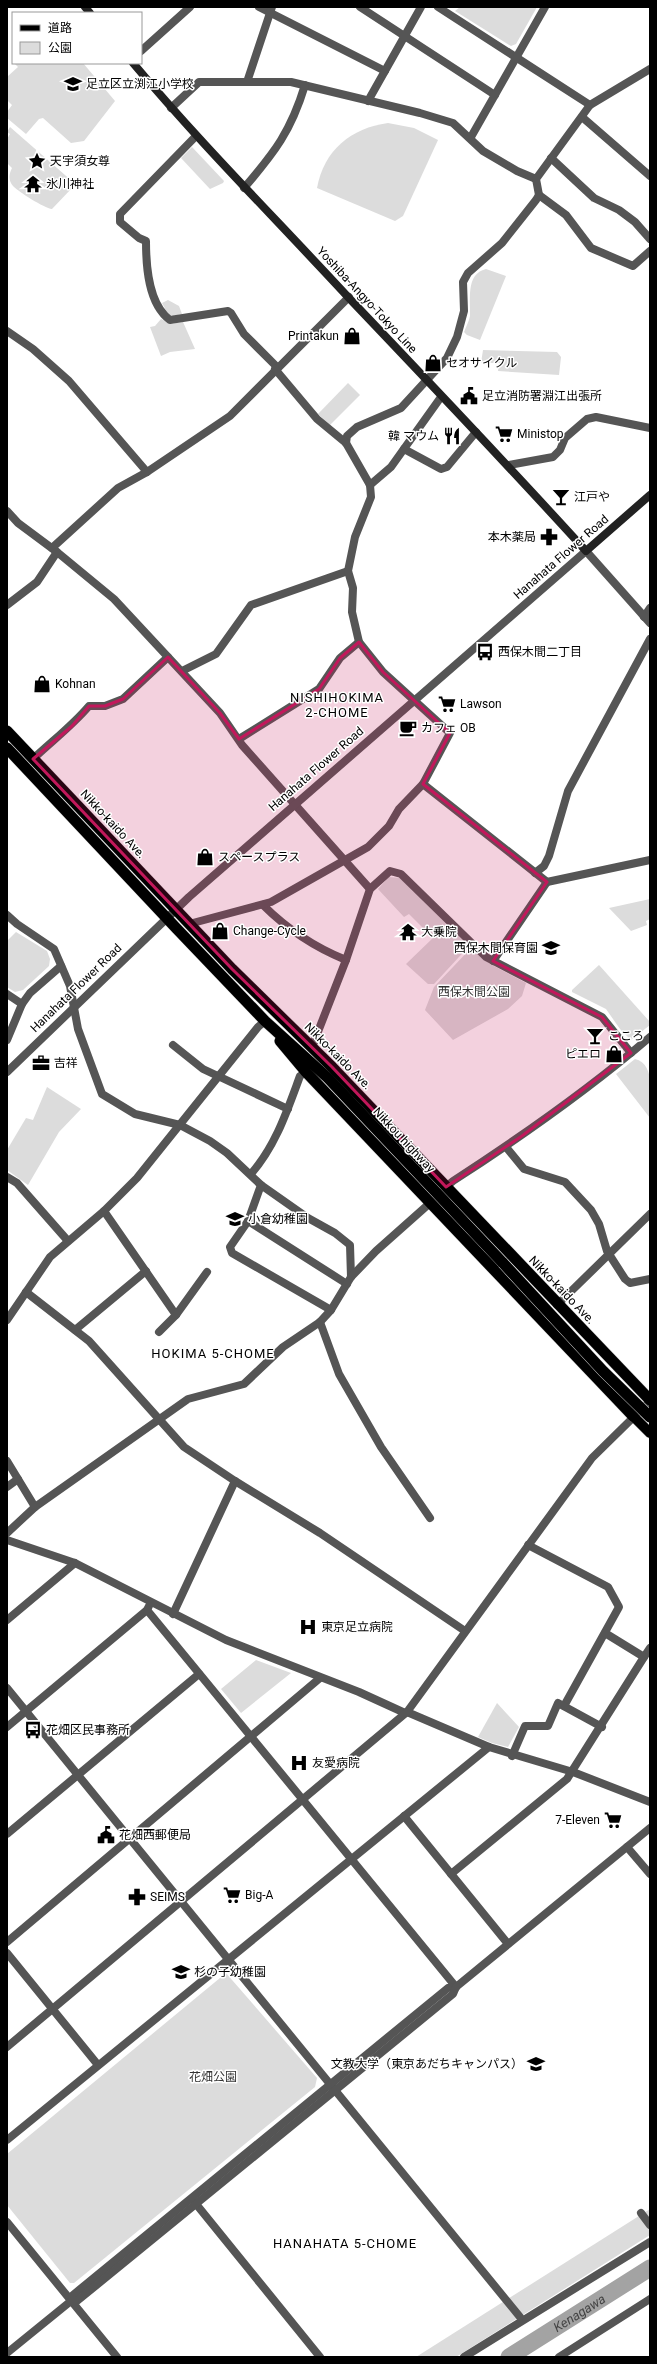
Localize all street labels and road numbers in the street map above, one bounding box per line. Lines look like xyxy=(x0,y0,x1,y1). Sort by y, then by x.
street label: Yoshiba-Angyo-Tokyo Line xyxy=(314,244,420,356)
street label: Hanahata Flower Road xyxy=(511,512,611,602)
street label: Hanahata Flower Road xyxy=(266,724,366,814)
street label: Nikko-kaido Ave. xyxy=(78,787,148,861)
street label: Hanahata Flower Road xyxy=(28,941,124,1035)
street label: Nikko-kaido Ave. xyxy=(302,1020,374,1092)
street label: Nikkou highway xyxy=(370,1104,438,1176)
street label: Nikko-kaido Ave. xyxy=(526,1253,598,1327)

